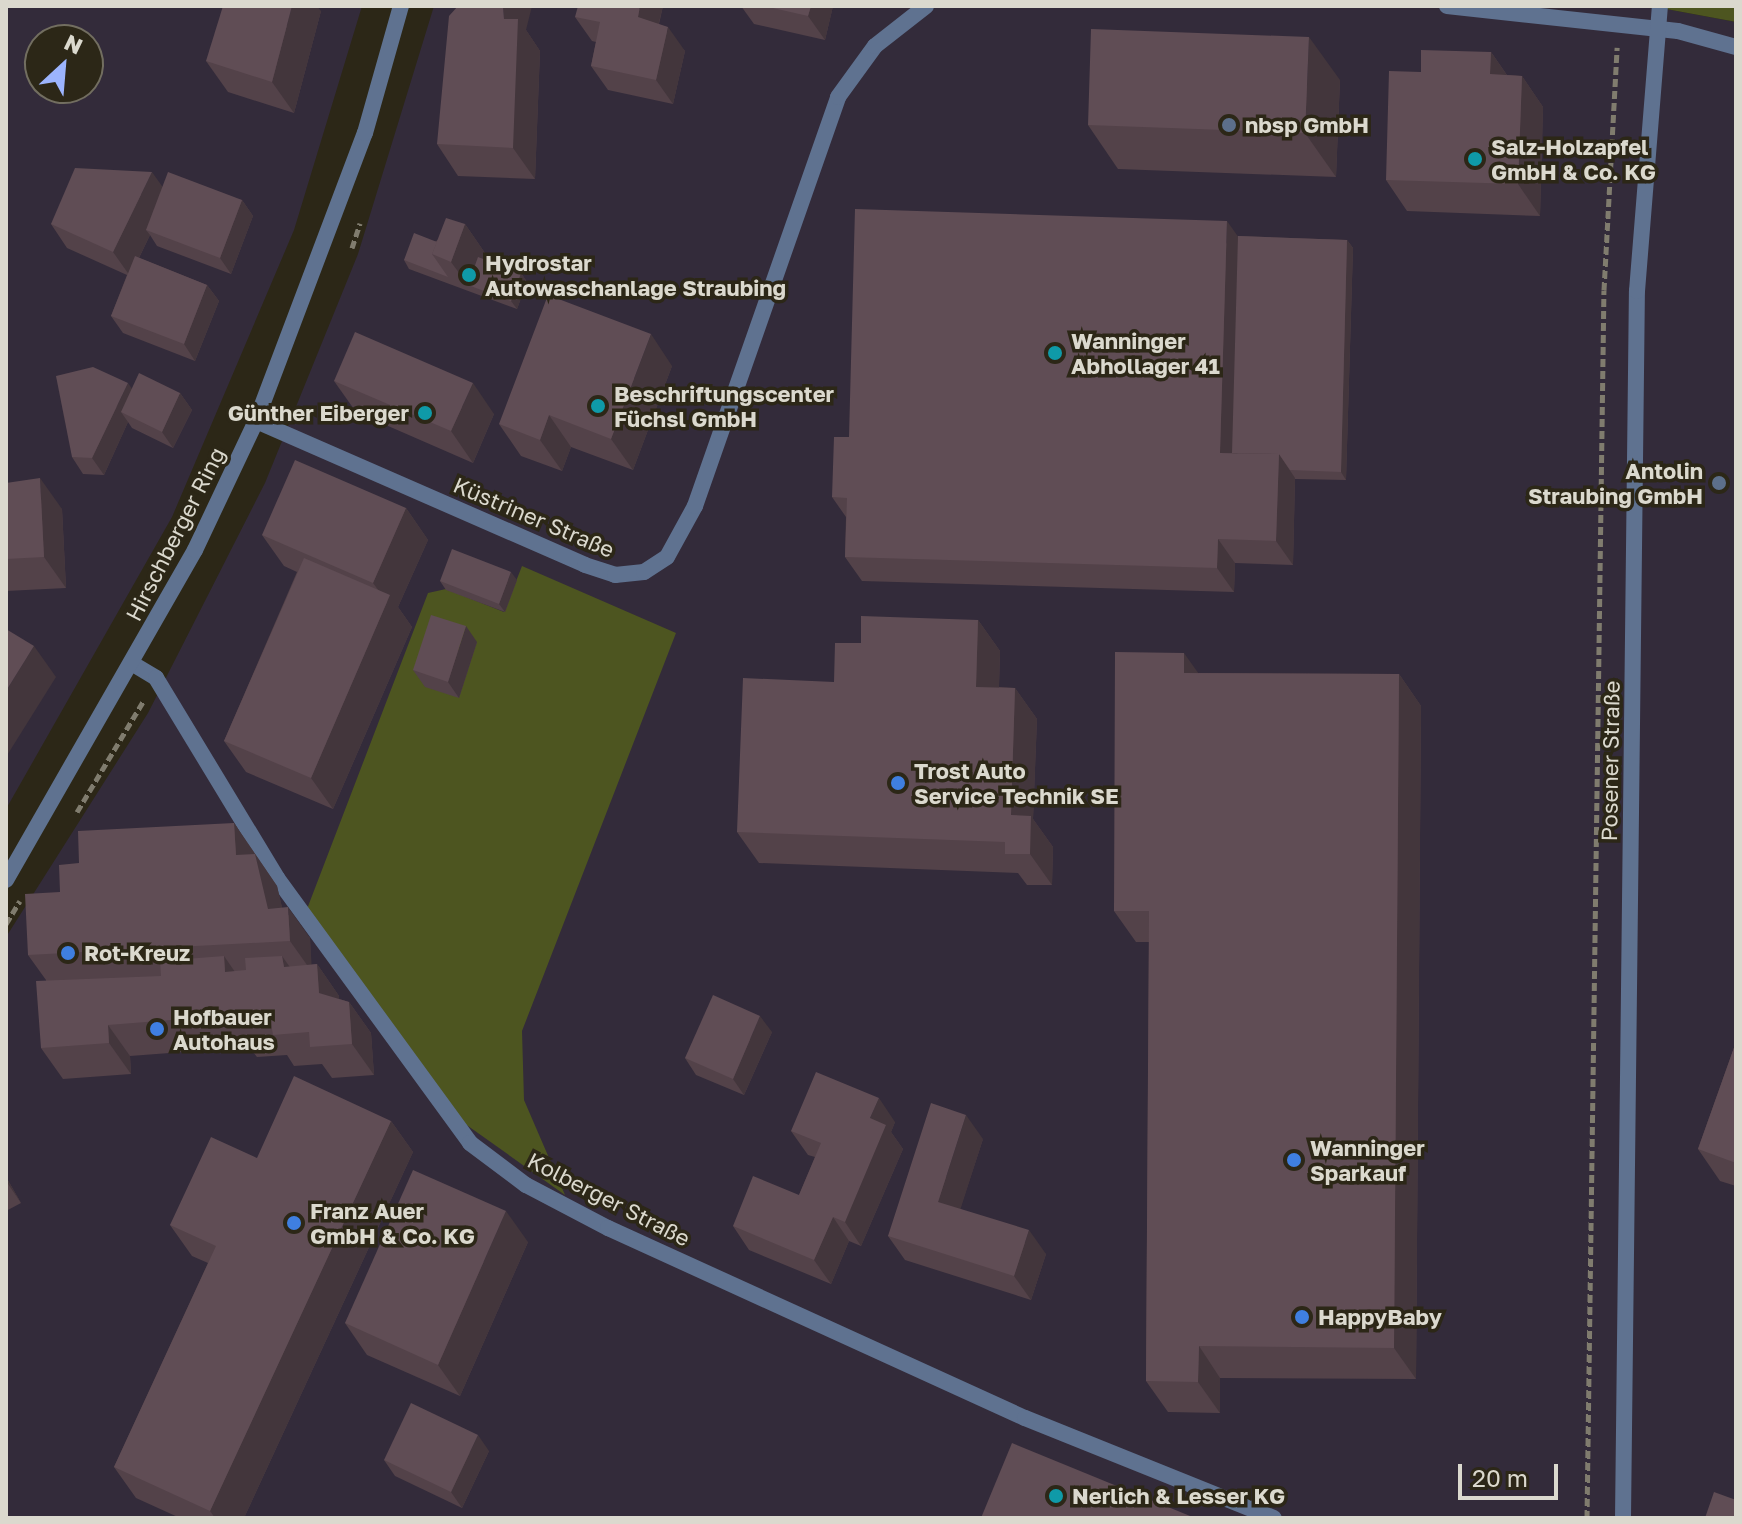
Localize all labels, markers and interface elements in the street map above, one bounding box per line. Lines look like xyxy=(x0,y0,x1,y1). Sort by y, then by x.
north arrow xyxy=(24,24,104,104)
text: N xyxy=(60,28,87,60)
place label: nbsp GmbH xyxy=(1245,112,1369,138)
marker: nbsp GmbH xyxy=(1220,116,1238,134)
place label: Salz-Holzapfel GmbH & Co. KG xyxy=(1491,133,1656,184)
marker: Salz-Holzapfel GmbH & Co. KG xyxy=(1466,150,1484,168)
place label: Hydrostar Autowaschanlage Straubing xyxy=(485,249,786,300)
marker: Hydrostar Autowaschanlage Straubing xyxy=(460,266,478,284)
place label: Wanninger Abhollager 41 xyxy=(1071,327,1220,378)
marker: Wanninger Abhollager 41 xyxy=(1046,344,1064,362)
place label: Beschriftungscenter Füchsl GmbH xyxy=(614,380,834,432)
marker: Beschriftungscenter Füchsl GmbH xyxy=(589,397,607,415)
place label: Günther Eiberger xyxy=(228,400,409,426)
marker: Günther Eiberger xyxy=(416,404,434,422)
street label: Hirschberger Ring xyxy=(120,443,230,625)
place label: Antolin Straubing GmbH xyxy=(1528,457,1703,508)
street label: Küstriner Straße xyxy=(450,471,618,563)
marker: Antolin Straubing GmbH xyxy=(1710,474,1728,492)
street label: Posener Straße xyxy=(1595,680,1625,842)
place label: Trost Auto Service Technik SE xyxy=(914,757,1119,808)
marker: Trost Auto Service Technik SE xyxy=(889,774,907,792)
place label: Rot-Kreuz xyxy=(84,940,190,966)
marker: Rot-Kreuz xyxy=(59,944,77,962)
place label: Hofbauer Autohaus xyxy=(173,1003,275,1054)
marker: Hofbauer Autohaus xyxy=(148,1020,166,1038)
place label: Wanninger Sparkauf xyxy=(1310,1134,1425,1186)
street label: Kolberger Straße xyxy=(523,1147,695,1251)
marker: Wanninger Sparkauf xyxy=(1285,1151,1303,1169)
place label: Franz Auer GmbH & Co. KG xyxy=(310,1197,475,1248)
marker: Franz Auer GmbH & Co. KG xyxy=(285,1214,303,1232)
place label: HappyBaby xyxy=(1318,1304,1442,1330)
marker: HappyBaby xyxy=(1293,1308,1311,1326)
scale bar xyxy=(1462,1448,1562,1498)
text: 20 m xyxy=(1472,1463,1528,1492)
place label: Nerlich & Lesser KG xyxy=(1072,1483,1285,1509)
marker: Nerlich & Lesser KG xyxy=(1047,1487,1065,1505)

